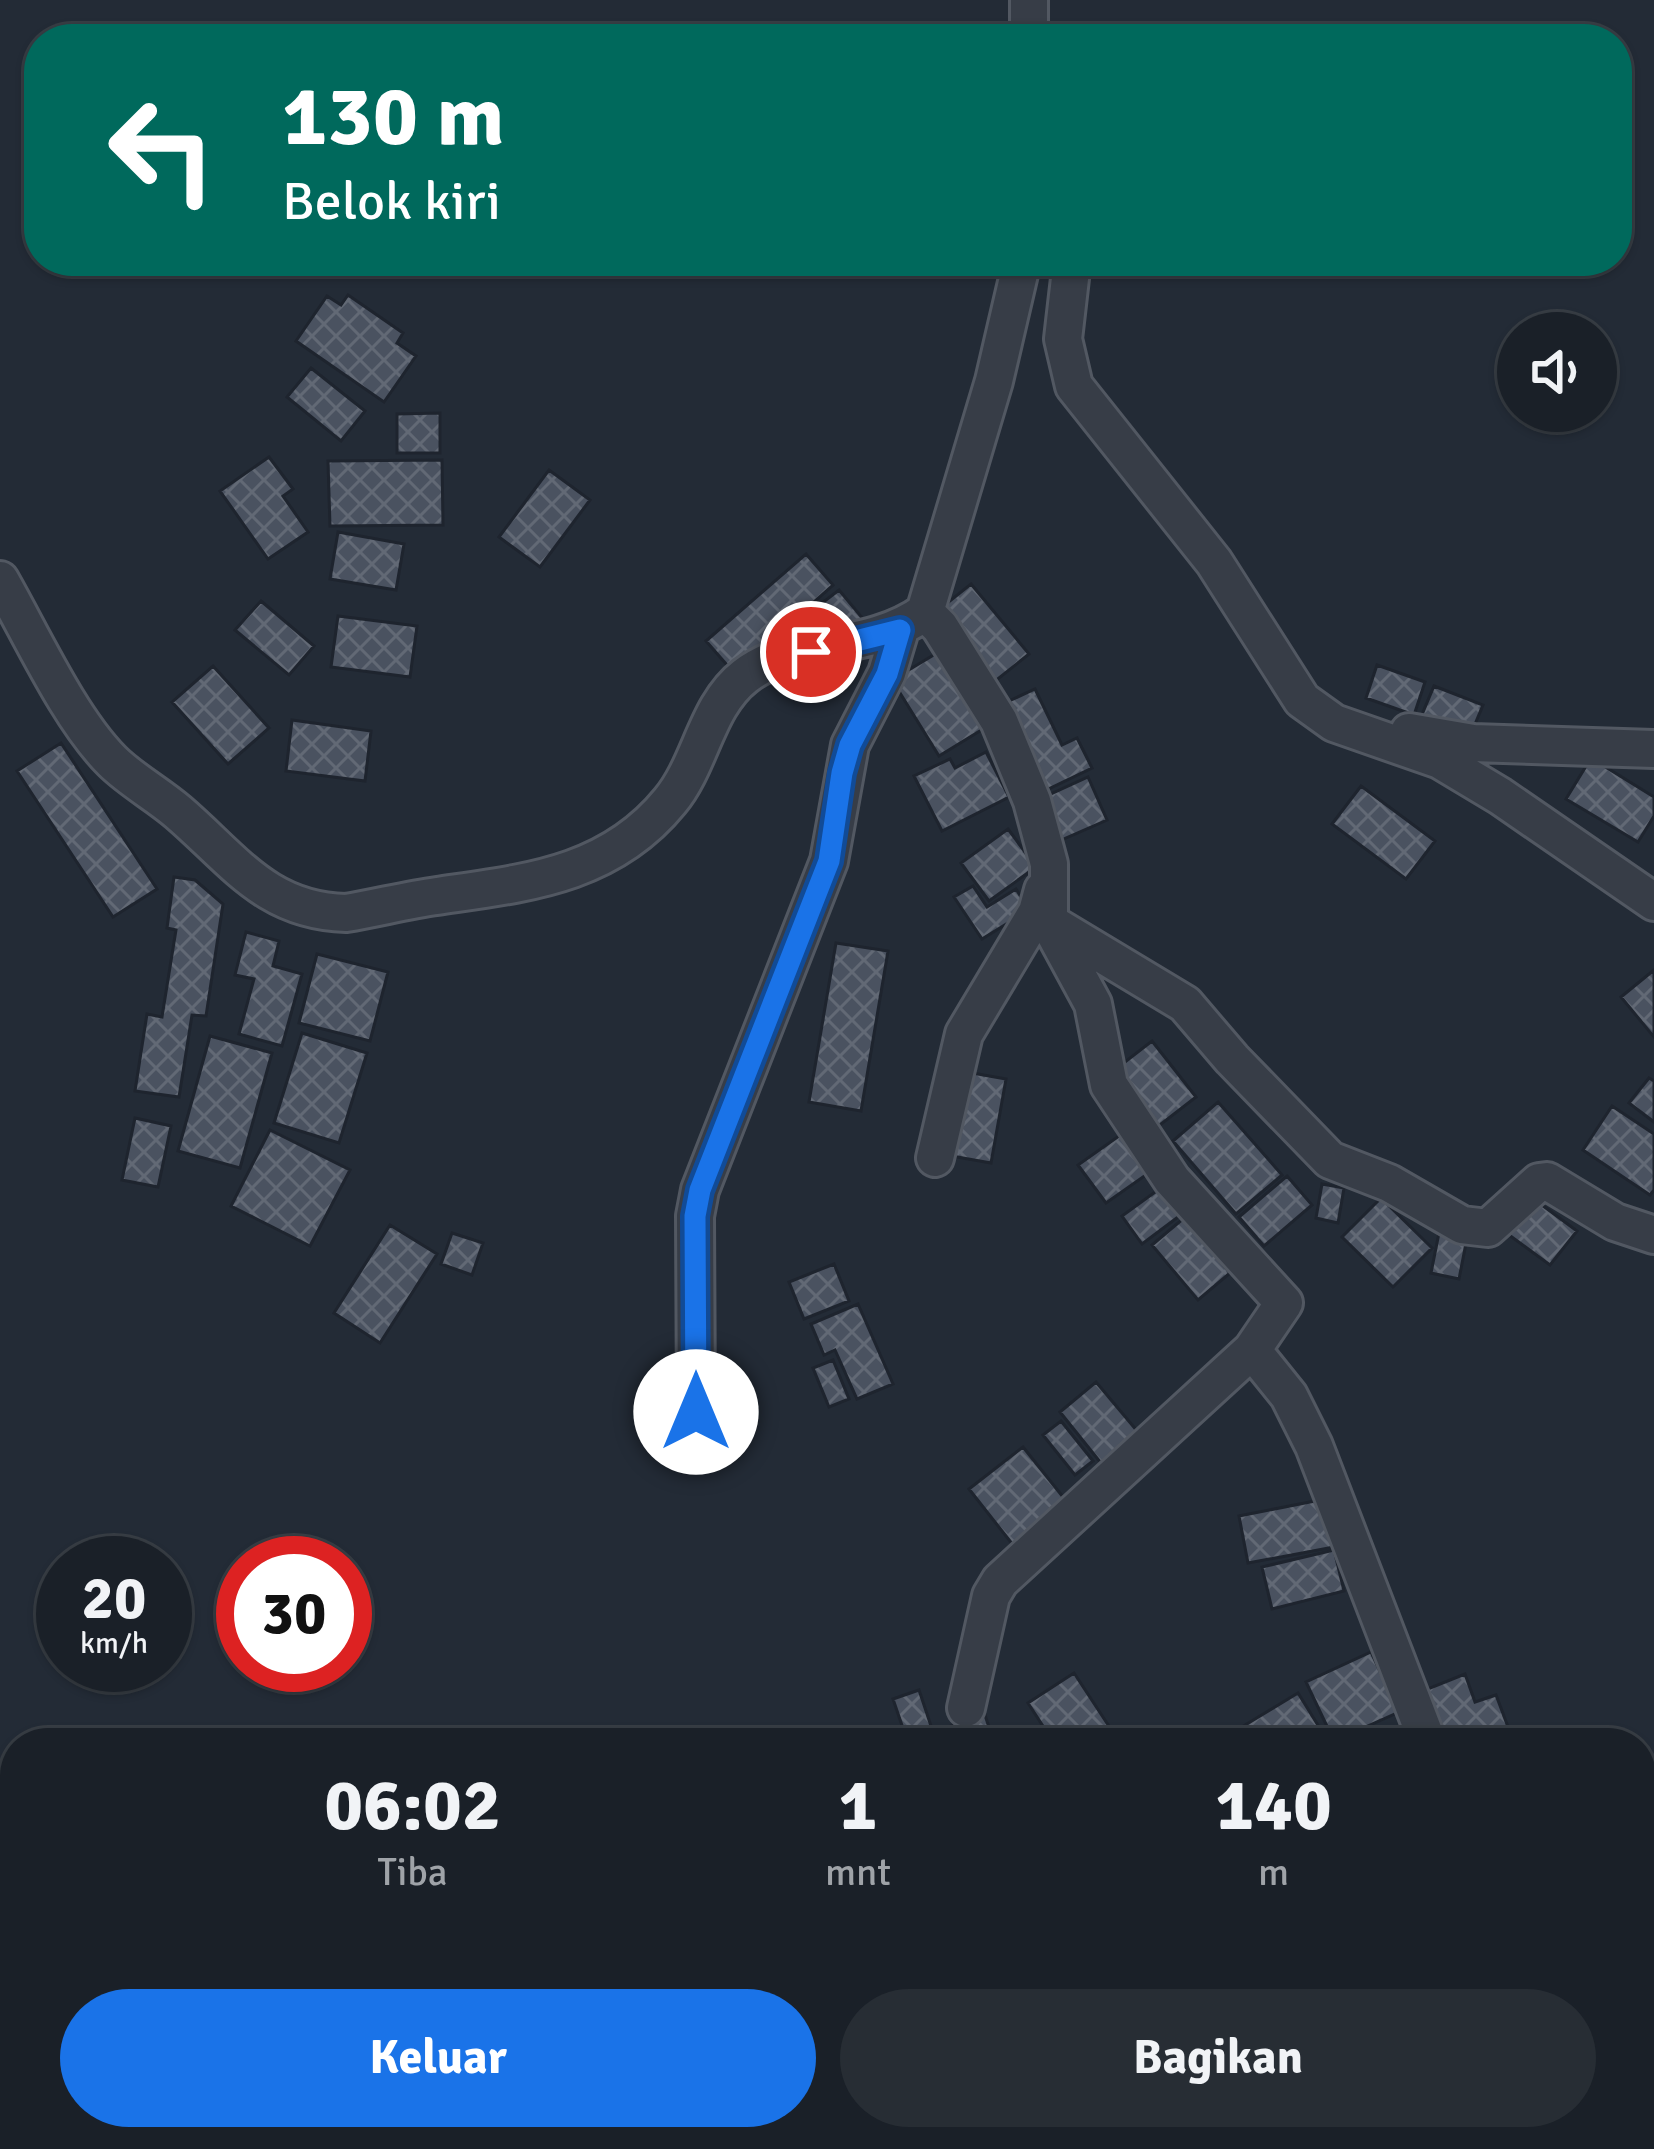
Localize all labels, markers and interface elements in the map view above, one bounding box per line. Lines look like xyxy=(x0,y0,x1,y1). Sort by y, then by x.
text: 130 m xyxy=(282,65,504,169)
icon: left xyxy=(84,72,240,228)
text: Belok kiri xyxy=(282,168,501,235)
map controls xyxy=(1497,312,1617,432)
button: sound xyxy=(1497,312,1617,432)
pin xyxy=(760,601,862,703)
icon: arrive xyxy=(778,619,844,685)
position arrow xyxy=(633,1349,759,1475)
speed limit sign: 30 xyxy=(216,1536,372,1692)
text: 20 xyxy=(82,1562,146,1636)
text: km/h xyxy=(80,1625,148,1662)
text: 06:02 xyxy=(324,1761,501,1850)
text: 1 xyxy=(839,1761,877,1850)
text: 140 xyxy=(1215,1761,1332,1850)
text: Tiba xyxy=(377,1848,448,1896)
text: mnt xyxy=(825,1848,891,1896)
text: m xyxy=(1258,1848,1289,1896)
button: Keluar xyxy=(60,1989,816,2127)
button: Bagikan xyxy=(840,1989,1596,2127)

